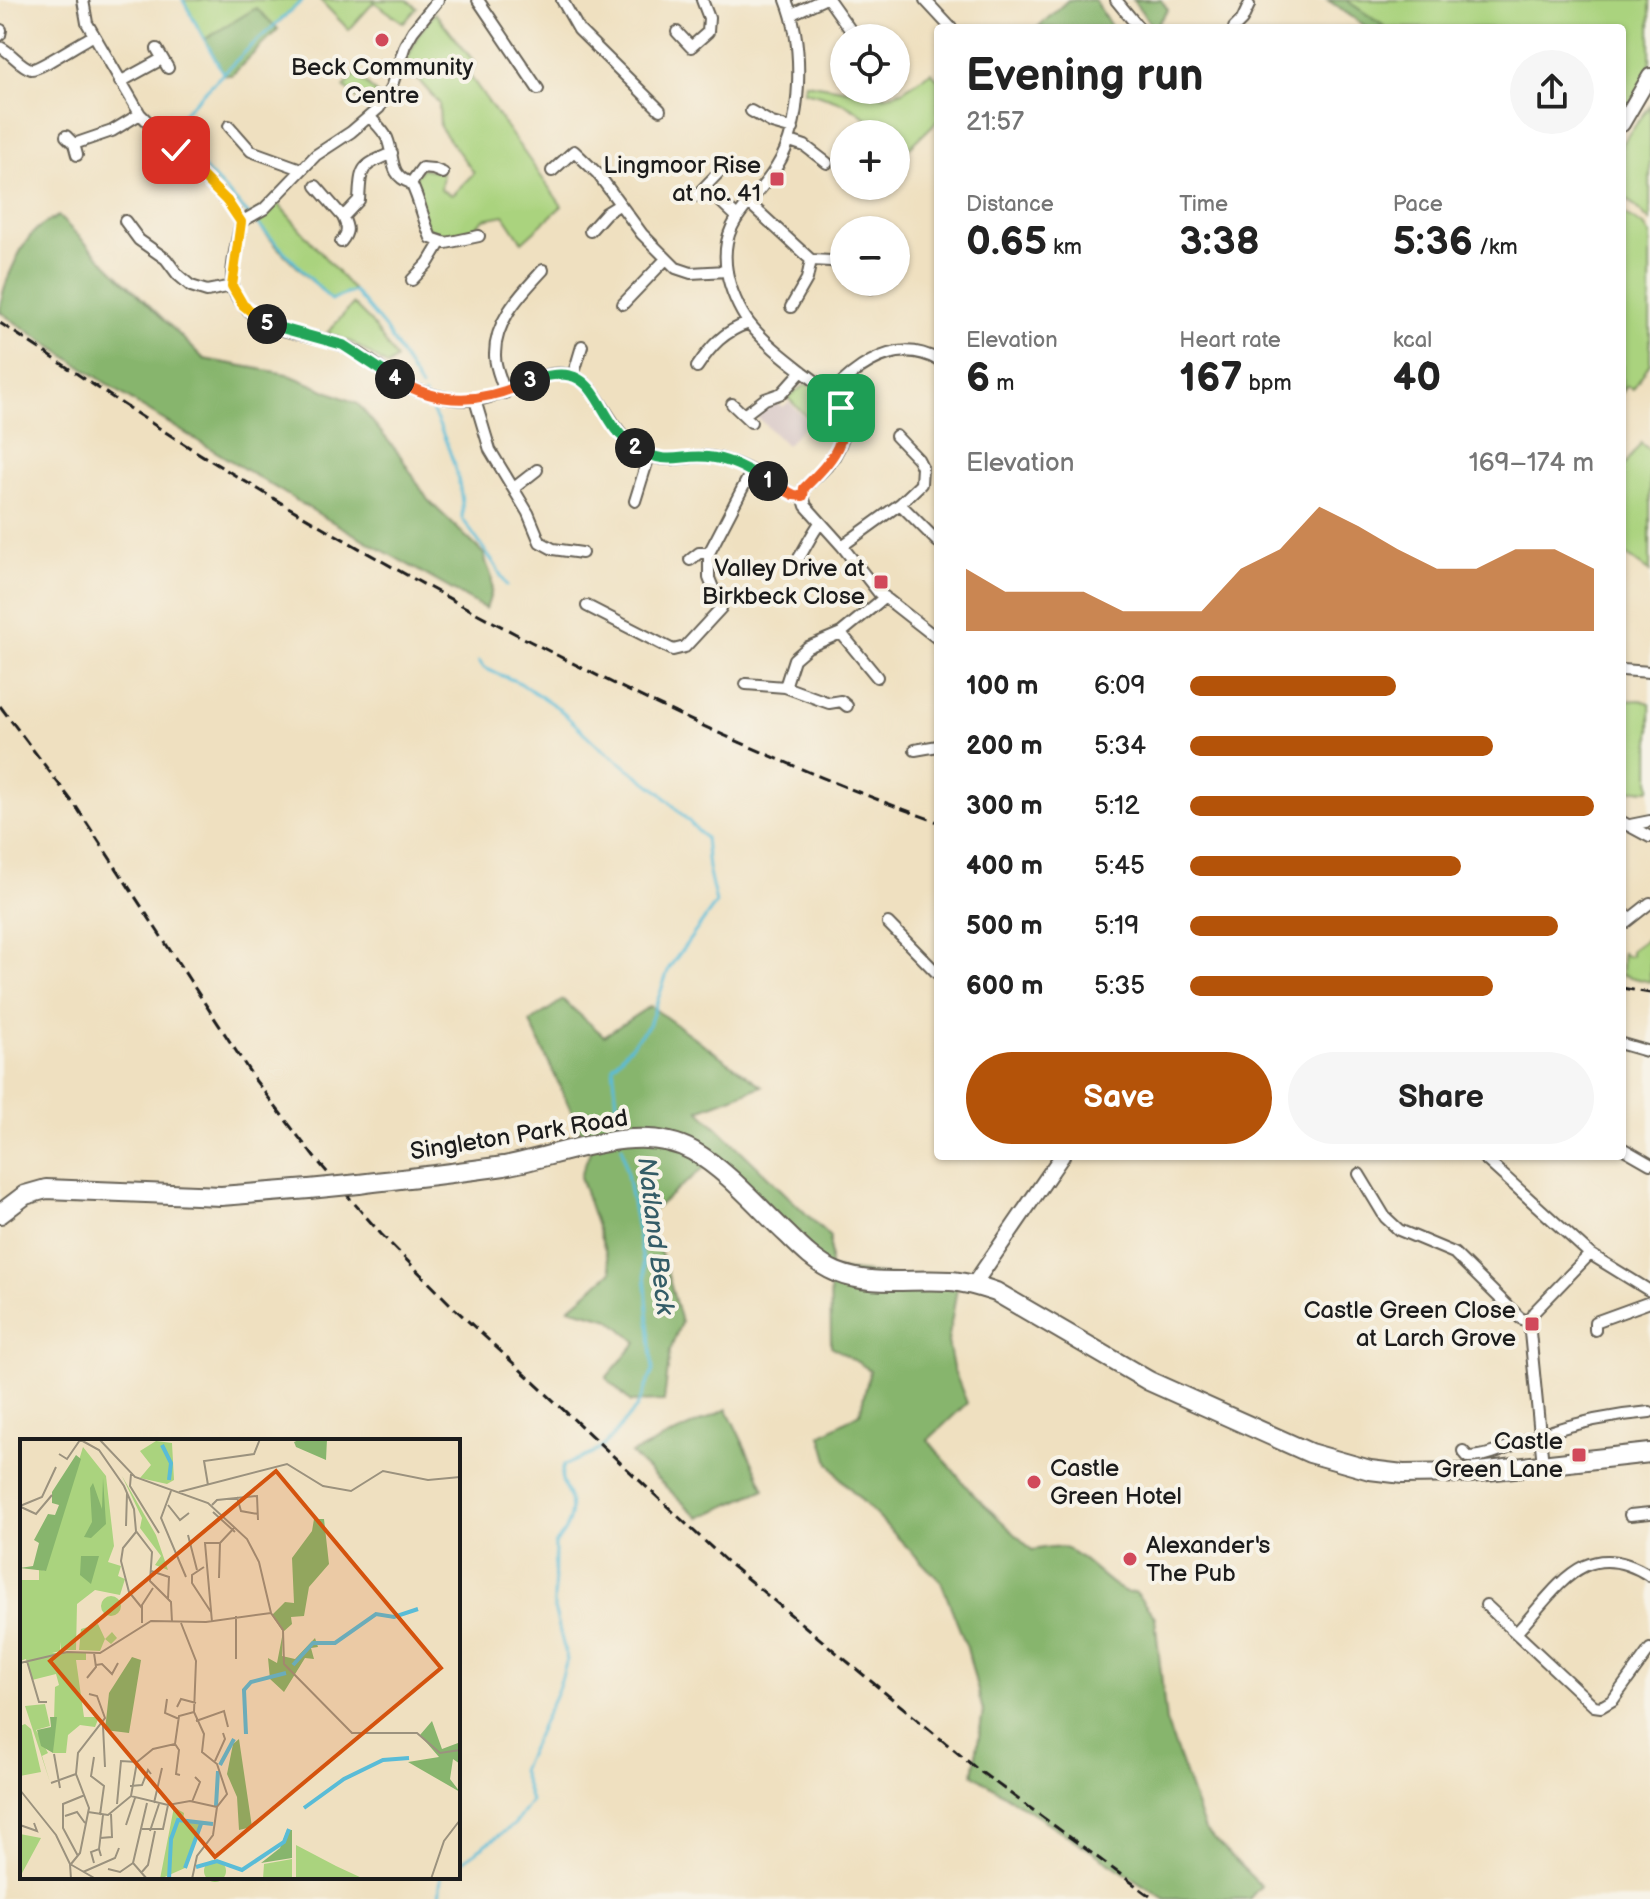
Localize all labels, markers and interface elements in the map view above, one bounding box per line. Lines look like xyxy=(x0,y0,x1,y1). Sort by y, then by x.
map controls xyxy=(830,24,910,296)
button: locate xyxy=(830,24,910,104)
marker: Beck Community Centre xyxy=(373,31,391,49)
text: Evening run xyxy=(966,50,1203,103)
button: share xyxy=(1510,50,1594,134)
place label: Beck Community Centre xyxy=(291,53,473,110)
text: 21:57 xyxy=(966,107,1024,138)
pin xyxy=(142,116,210,184)
button: + xyxy=(830,120,910,200)
icon: check xyxy=(154,128,198,172)
place label: Lingmoor Rise at no. 41 xyxy=(603,151,761,208)
marker: Lingmoor Rise at no. 41 xyxy=(768,170,786,188)
text: Distance xyxy=(966,191,1054,218)
text: Time xyxy=(1179,191,1228,218)
text: Pace xyxy=(1393,191,1443,218)
button: − xyxy=(830,216,910,296)
text: 0.65 xyxy=(966,218,1047,266)
text: 3:38 xyxy=(1179,218,1260,266)
text: 5:36 xyxy=(1393,218,1473,266)
text: km xyxy=(1047,234,1082,261)
text: /km xyxy=(1473,234,1518,261)
pin: 5 xyxy=(247,304,287,344)
text: 5 xyxy=(261,310,273,337)
text: Elevation xyxy=(966,327,1058,354)
text: Heart rate xyxy=(1179,327,1281,354)
text: kcal xyxy=(1393,327,1432,354)
text: 6 xyxy=(966,354,990,402)
text: 167 xyxy=(1179,354,1243,402)
text: 40 xyxy=(1393,354,1441,402)
pin: 4 xyxy=(375,359,415,399)
pin: 3 xyxy=(510,361,550,401)
text: 4 xyxy=(389,365,401,392)
text: 3 xyxy=(524,367,536,394)
text: m xyxy=(990,370,1014,397)
text: bpm xyxy=(1243,370,1292,397)
pin xyxy=(807,374,875,442)
icon: arrive xyxy=(819,386,863,430)
pin: 2 xyxy=(615,428,655,468)
text: 2 xyxy=(628,434,642,461)
text: Elevation xyxy=(966,448,1074,479)
text: 169–174 m xyxy=(1469,448,1594,479)
pin: 1 xyxy=(748,461,788,501)
text: 1 xyxy=(763,467,773,494)
place label: Valley Drive at Birkbeck Close xyxy=(702,554,866,611)
marker: Valley Drive at Birkbeck Close xyxy=(872,573,890,591)
text: 100 m xyxy=(966,671,1039,702)
text: 6:09 xyxy=(1094,671,1145,702)
text: 200 m xyxy=(966,731,1043,762)
text: 5:34 xyxy=(1094,731,1146,762)
text: 300 m xyxy=(966,791,1043,822)
text: 5:12 xyxy=(1094,791,1140,822)
text: 400 m xyxy=(966,851,1043,882)
text: 5:45 xyxy=(1094,851,1145,882)
text: 500 m xyxy=(966,911,1043,942)
text: 5:19 xyxy=(1094,911,1139,942)
text: 600 m xyxy=(966,971,1043,1002)
text: 5:35 xyxy=(1094,971,1145,1002)
button: Save xyxy=(966,1052,1272,1144)
button: Share xyxy=(1288,1052,1594,1144)
street label: Singleton Park Road xyxy=(408,1103,630,1167)
water label: Natland Beck xyxy=(630,1155,680,1318)
place label: Castle Green Close at Larch Grove xyxy=(1304,1296,1516,1353)
marker: Castle Green Close at Larch Grove xyxy=(1523,1315,1541,1333)
place label: Castle Green Lane xyxy=(1434,1427,1563,1484)
inset map xyxy=(20,1439,460,1879)
marker: Castle Green Lane xyxy=(1570,1446,1588,1464)
place label: Castle Green Hotel xyxy=(1050,1454,1182,1511)
marker: Castle Green Hotel xyxy=(1025,1473,1043,1491)
place label: Alexander's The Pub xyxy=(1146,1531,1270,1588)
marker: Alexander's The Pub xyxy=(1121,1550,1139,1568)

